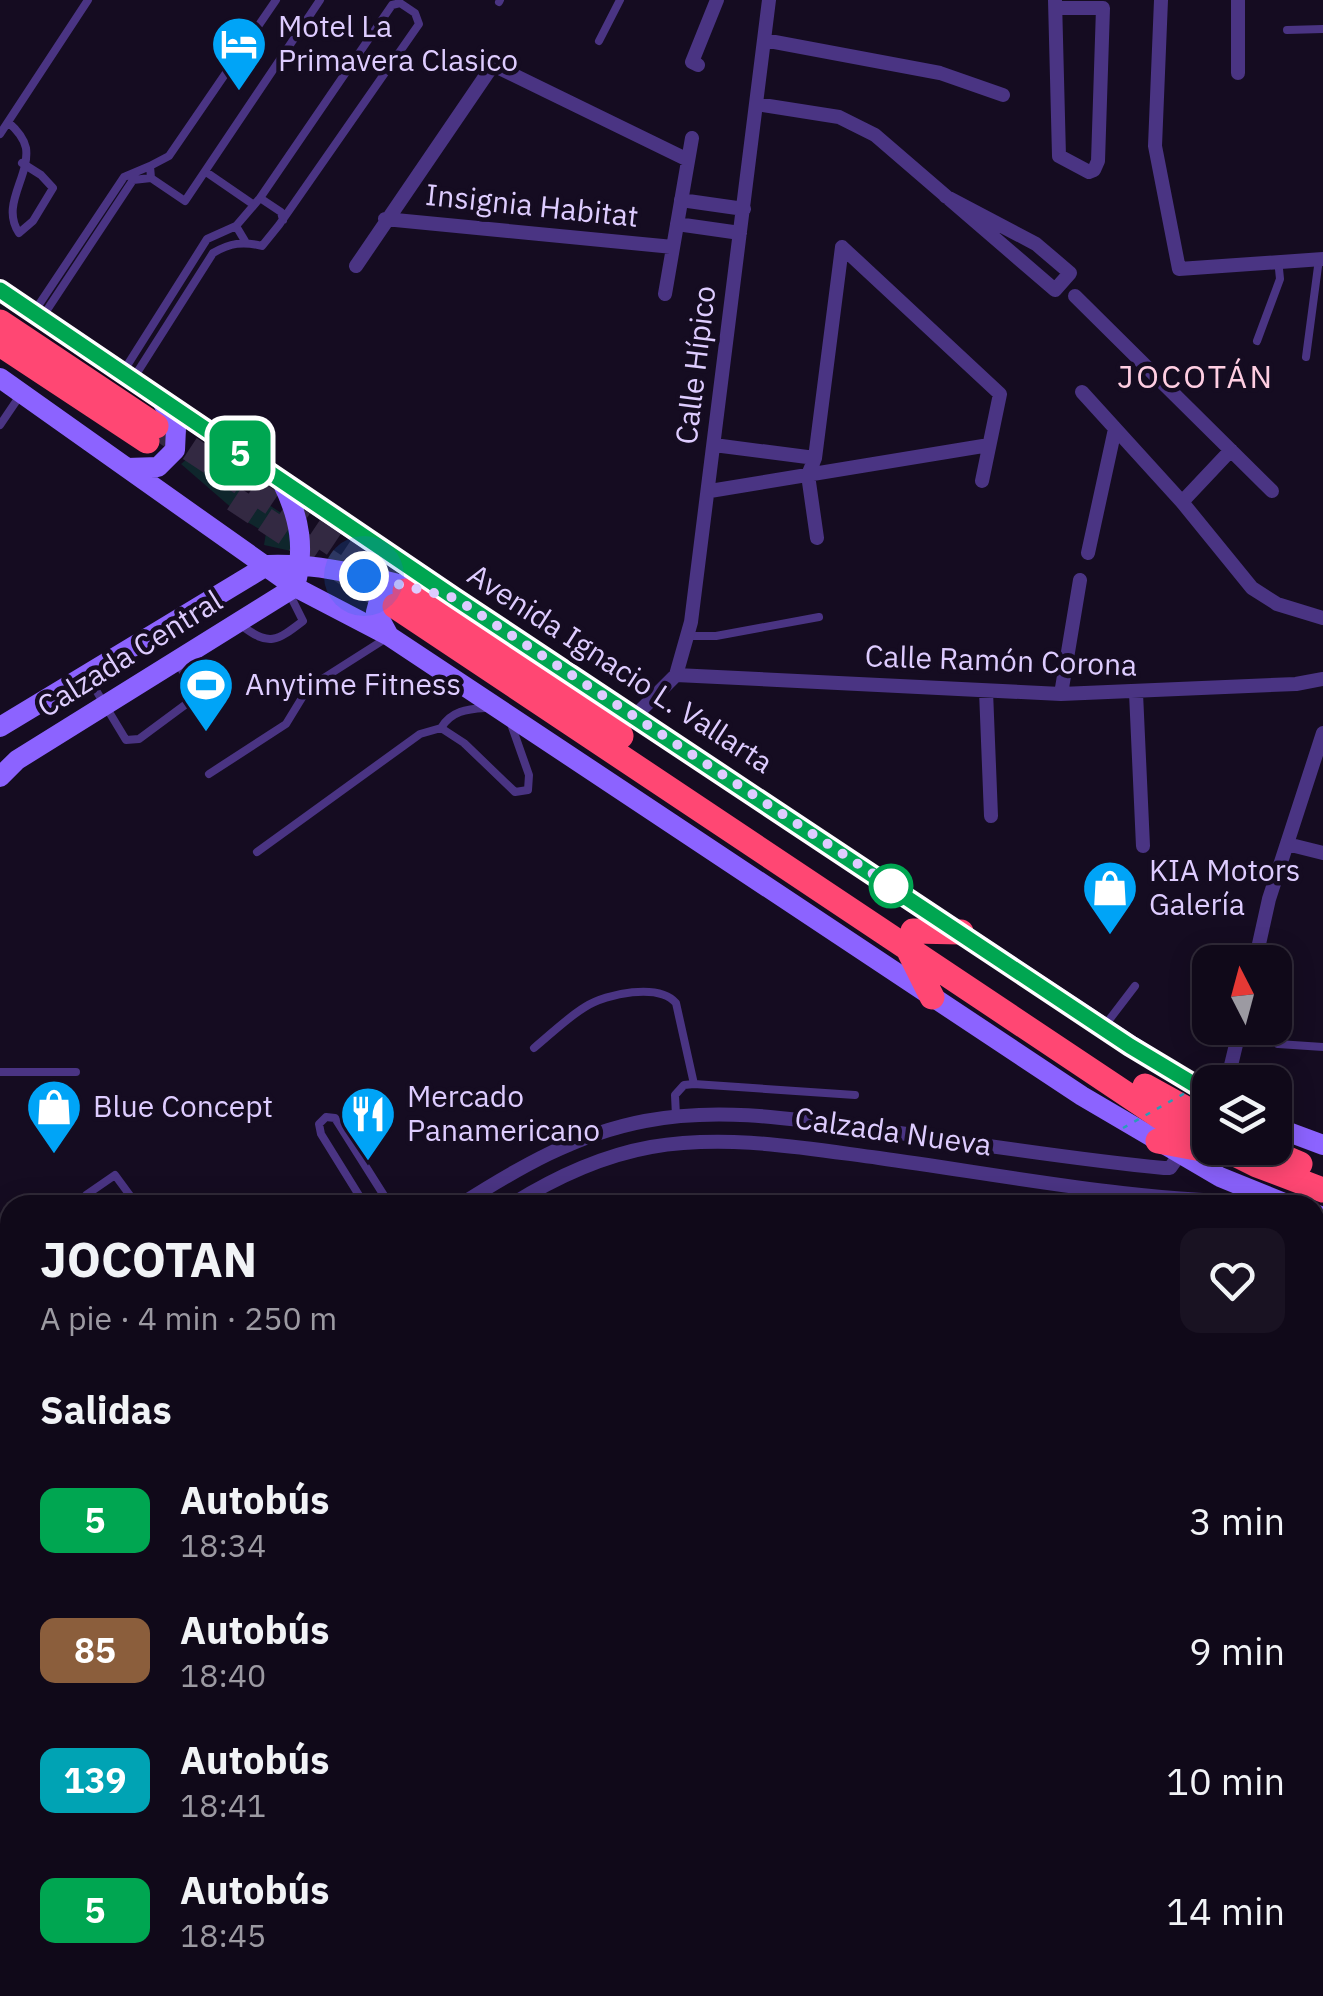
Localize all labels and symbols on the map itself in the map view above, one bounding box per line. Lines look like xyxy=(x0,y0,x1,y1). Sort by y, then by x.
place label: Motel La Primavera Clasico xyxy=(278,6,518,79)
hotel icon: Motel La Primavera Clasico xyxy=(209,14,269,93)
street label: Insignia Habitat xyxy=(424,174,641,235)
street label: Calle Hípico xyxy=(665,283,724,446)
district label: JOCOTÁN xyxy=(1117,355,1275,397)
line badge: 5 xyxy=(208,420,272,486)
your location xyxy=(339,551,389,601)
street label: Avenida Ignacio L. Vallarta xyxy=(461,554,781,781)
street label: Calzada Central xyxy=(29,580,229,725)
street label: Calle Ramón Corona xyxy=(864,635,1138,684)
sports icon: Anytime Fitness xyxy=(176,655,236,734)
place label: Anytime Fitness xyxy=(245,664,461,703)
place label: KIA Motors Galería xyxy=(1149,850,1300,923)
shop icon: KIA Motors Galería xyxy=(1080,858,1140,937)
unlabelled marker xyxy=(870,865,912,907)
north arrow xyxy=(1192,945,1292,1045)
place label: Mercado Panamericano xyxy=(407,1076,600,1149)
shop icon: Blue Concept xyxy=(24,1077,84,1156)
restaurant icon: Mercado Panamericano xyxy=(338,1084,398,1163)
place label: Blue Concept xyxy=(93,1086,273,1125)
street label: Calzada Nueva xyxy=(792,1097,994,1164)

